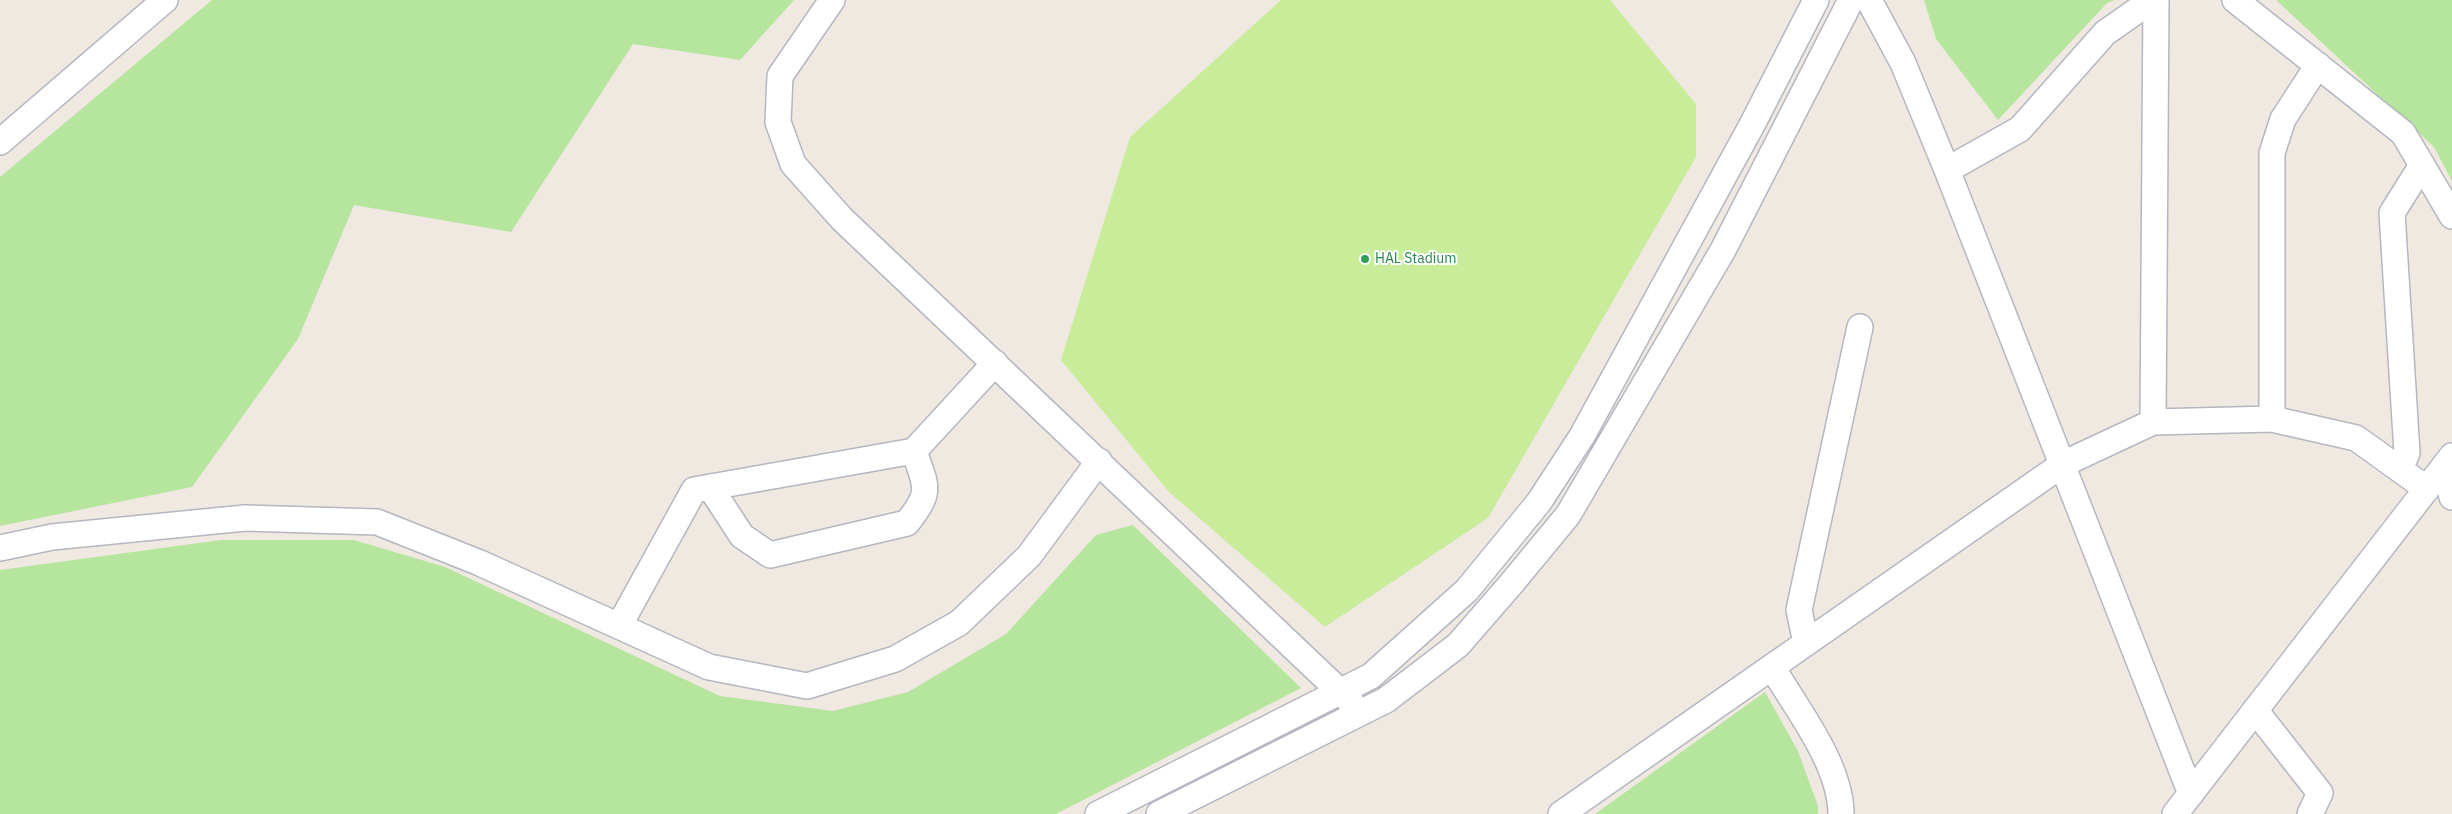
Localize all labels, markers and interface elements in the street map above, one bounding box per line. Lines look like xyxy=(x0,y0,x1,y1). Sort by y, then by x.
place label: HAL Stadium xyxy=(1375,251,1457,267)
marker: HAL Stadium xyxy=(1359,253,1371,265)

